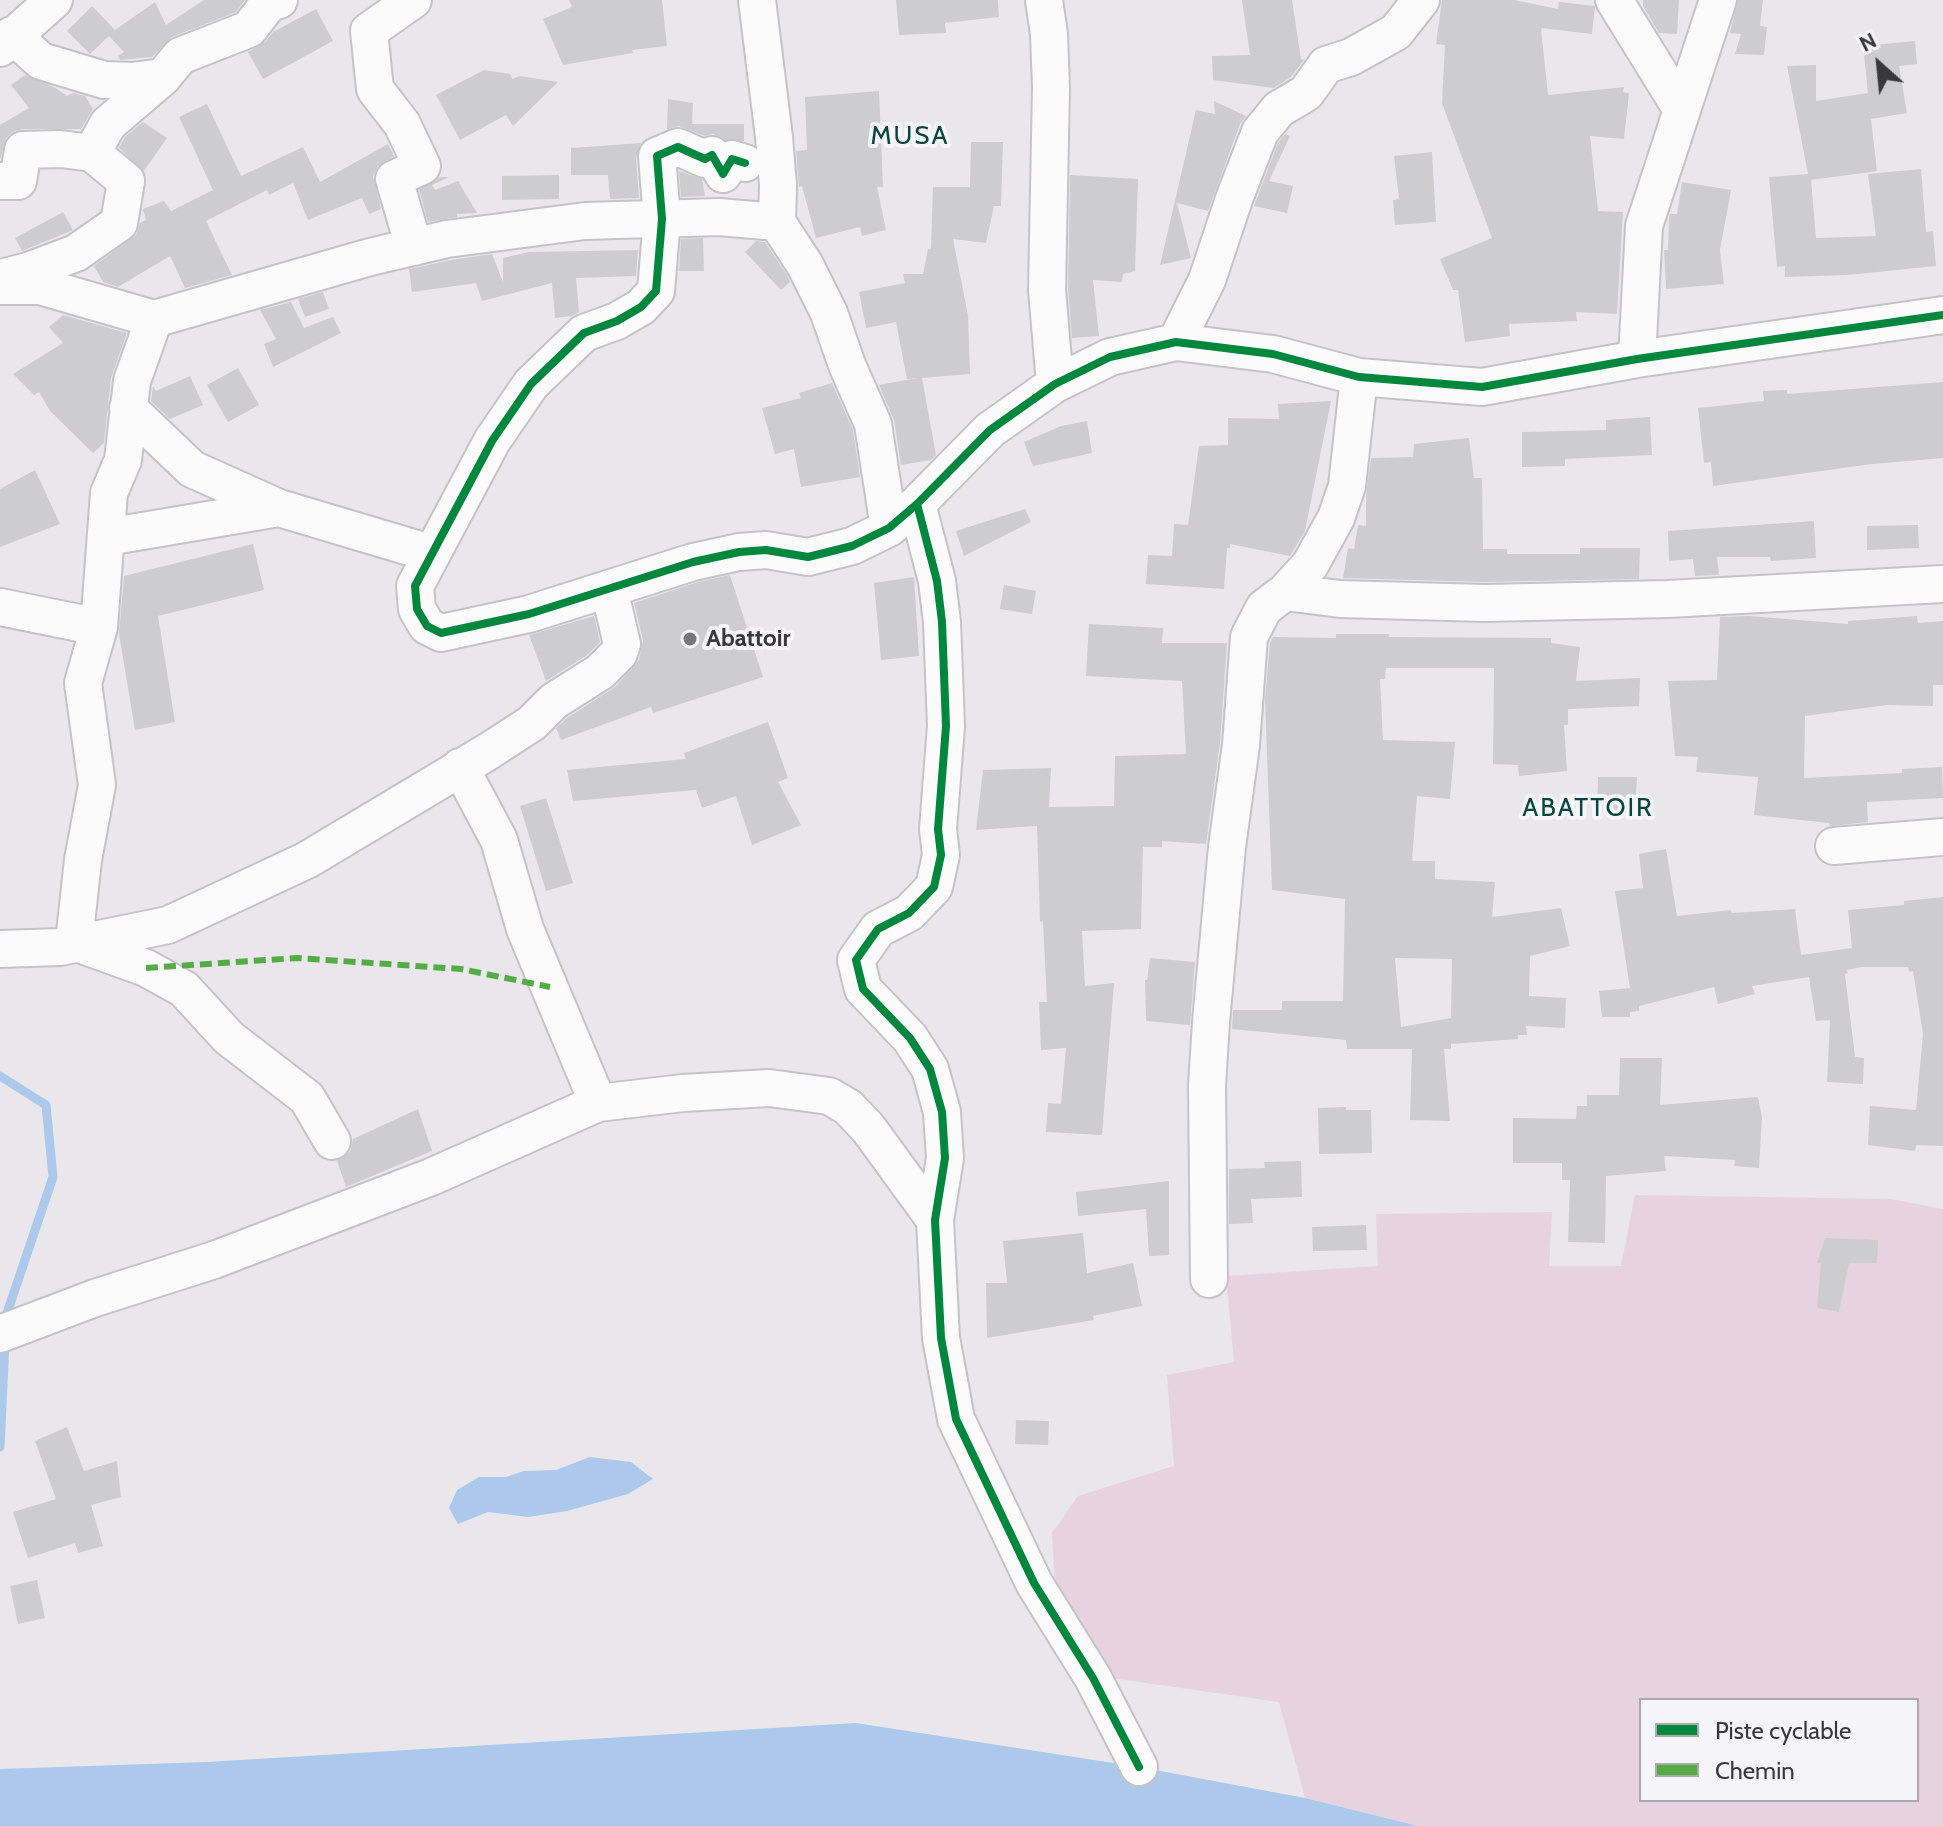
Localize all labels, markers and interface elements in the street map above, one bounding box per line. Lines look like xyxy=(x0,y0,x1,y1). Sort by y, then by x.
north arrow xyxy=(1839,24,1919,104)
text: N xyxy=(1855,27,1881,58)
district label: MUSA xyxy=(871,120,949,152)
place label: Abattoir xyxy=(706,625,790,653)
marker: Abattoir xyxy=(681,630,699,648)
district label: ABATTOIR xyxy=(1522,792,1654,824)
legend xyxy=(1639,1698,1919,1802)
text: Piste cyclable xyxy=(1715,1716,1851,1745)
text: Chemin xyxy=(1715,1756,1795,1785)

